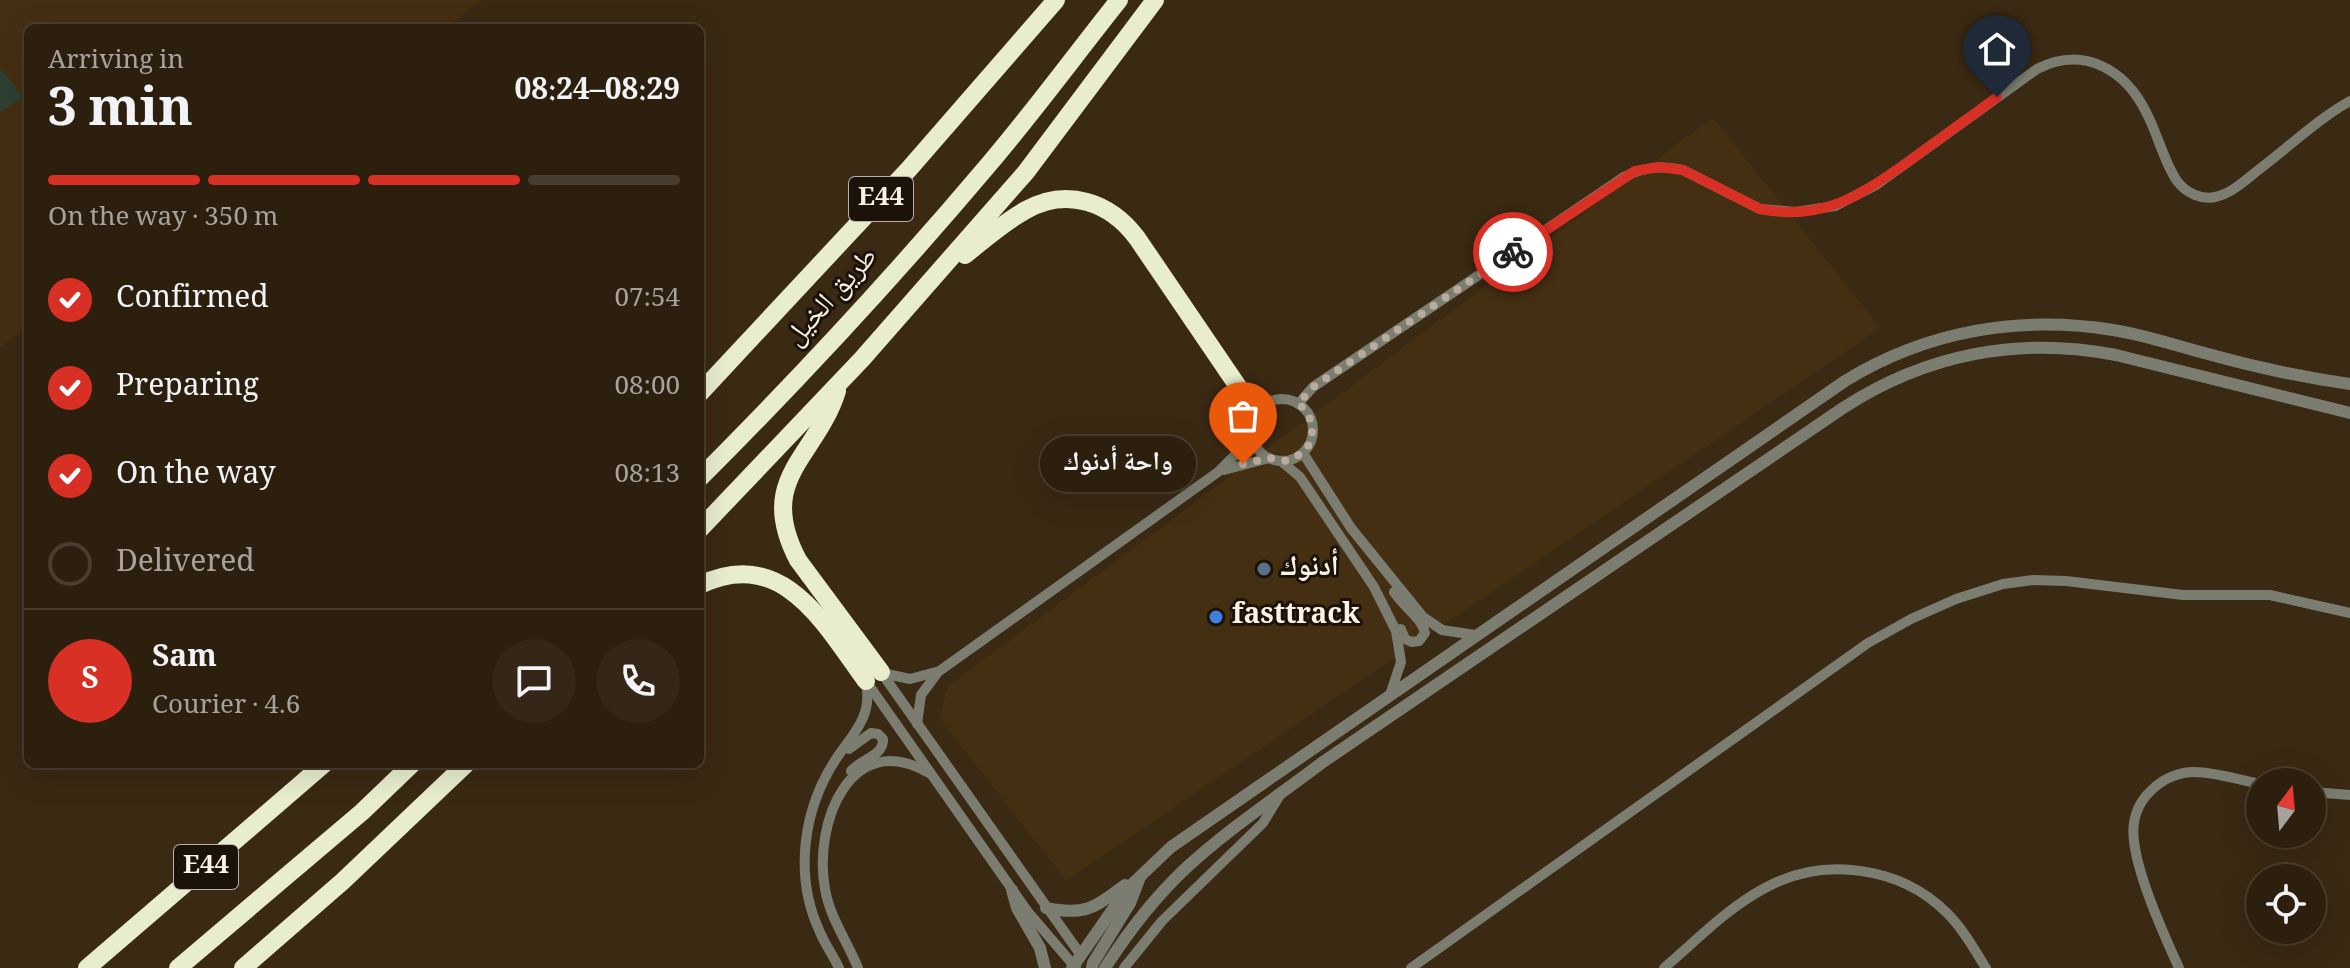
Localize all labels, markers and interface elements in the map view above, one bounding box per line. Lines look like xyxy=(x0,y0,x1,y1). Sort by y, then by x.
pin xyxy=(1963,15,2031,97)
icon: home xyxy=(1975,27,2019,71)
text: Arriving in xyxy=(48,40,184,84)
text: 08:24–08:29 xyxy=(514,67,680,118)
text: 3 min xyxy=(48,69,193,158)
road number: E44 xyxy=(849,177,913,221)
text: On the way · 350 m xyxy=(48,197,278,241)
courier xyxy=(1473,212,1553,292)
icon: bike xyxy=(1491,230,1535,274)
street label: طريق الخيل xyxy=(775,237,891,359)
text: Confirmed xyxy=(116,275,269,326)
icon: check xyxy=(48,278,92,322)
text: 07:54 xyxy=(614,278,680,322)
text: Preparing xyxy=(116,363,259,414)
icon: check xyxy=(48,366,92,410)
text: 08:00 xyxy=(614,366,680,410)
pin xyxy=(1209,382,1277,464)
icon: bag xyxy=(1221,394,1265,438)
callout: واحة أدنوك xyxy=(1039,436,1195,492)
text: واحة أدنوك xyxy=(1063,442,1173,486)
text: On the way xyxy=(116,451,276,502)
icon: check xyxy=(48,454,92,498)
text: 08:13 xyxy=(614,454,680,498)
text: Delivered xyxy=(116,539,255,590)
place label: أدنوك xyxy=(1280,545,1339,593)
marker: أدنوك xyxy=(1255,560,1273,578)
place label: fasttrack xyxy=(1232,593,1360,641)
marker: fasttrack xyxy=(1207,608,1225,626)
text: Sam xyxy=(152,634,217,685)
button: chat xyxy=(492,639,576,723)
button: phone xyxy=(596,639,680,723)
text: S xyxy=(81,656,99,707)
text: Courier · 4.6 xyxy=(152,685,300,729)
north arrow xyxy=(2246,768,2326,848)
map controls xyxy=(2246,768,2326,944)
road number: E44 xyxy=(174,845,238,889)
button: locate xyxy=(2246,864,2326,944)

